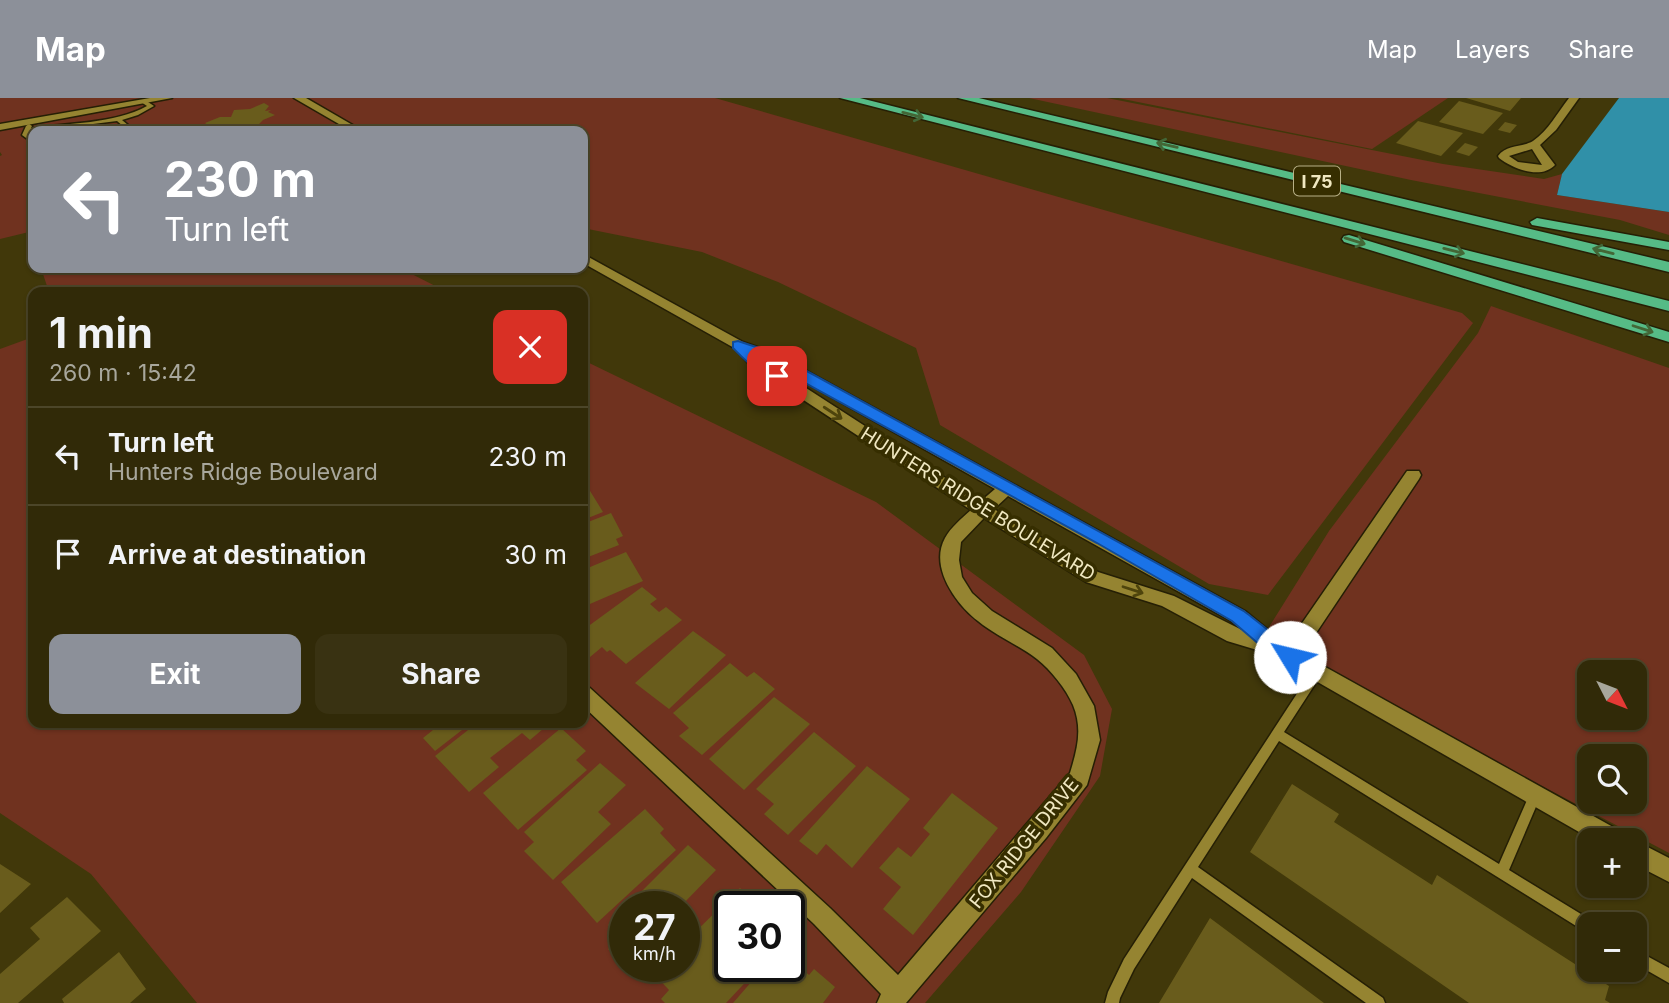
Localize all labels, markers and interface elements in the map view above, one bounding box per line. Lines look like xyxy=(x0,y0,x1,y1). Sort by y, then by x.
text: Map xyxy=(35,29,106,69)
text: Map xyxy=(1367,35,1417,64)
text: Layers xyxy=(1455,35,1530,64)
text: Share xyxy=(1568,35,1634,64)
one-way arrow xyxy=(901,109,923,122)
one-way arrow xyxy=(1157,138,1179,151)
text: 230 m xyxy=(164,150,316,209)
icon: left xyxy=(49,154,140,245)
road number: I 75 xyxy=(1294,166,1340,196)
text: Turn left xyxy=(164,210,289,249)
one-way arrow xyxy=(1344,235,1366,248)
one-way arrow xyxy=(1592,244,1615,258)
one-way arrow xyxy=(1442,245,1465,258)
text: 1 min xyxy=(49,307,153,358)
button: close xyxy=(493,310,567,384)
one-way arrow xyxy=(1632,323,1654,336)
pin xyxy=(747,346,807,406)
icon: arrive xyxy=(758,357,796,395)
text: 260 m · 15:42 xyxy=(49,359,197,387)
one-way arrow xyxy=(823,406,842,421)
street label: HUNTERS RIDGE BOULEVARD xyxy=(857,422,1099,586)
text: Turn left xyxy=(108,427,214,458)
icon: left xyxy=(49,437,87,475)
text: 230 m xyxy=(489,441,567,472)
text: Hunters Ridge Boulevard xyxy=(108,458,378,486)
icon: arrive xyxy=(49,535,87,573)
text: Arrive at destination xyxy=(108,539,367,570)
text: 30 m xyxy=(504,539,567,570)
one-way arrow xyxy=(1122,585,1144,597)
position arrow xyxy=(1253,620,1327,694)
button: Exit xyxy=(49,634,301,714)
button: Share xyxy=(315,634,567,714)
north arrow xyxy=(1577,660,1647,730)
map controls xyxy=(1577,660,1647,982)
button: search xyxy=(1577,744,1647,814)
street label: FOX RIDGE DRIVE xyxy=(964,773,1084,913)
button: + xyxy=(1577,828,1647,898)
speed limit sign: 30 xyxy=(714,891,805,982)
text: 27 xyxy=(633,906,676,948)
button: − xyxy=(1577,912,1647,982)
text: km/h xyxy=(633,943,676,964)

